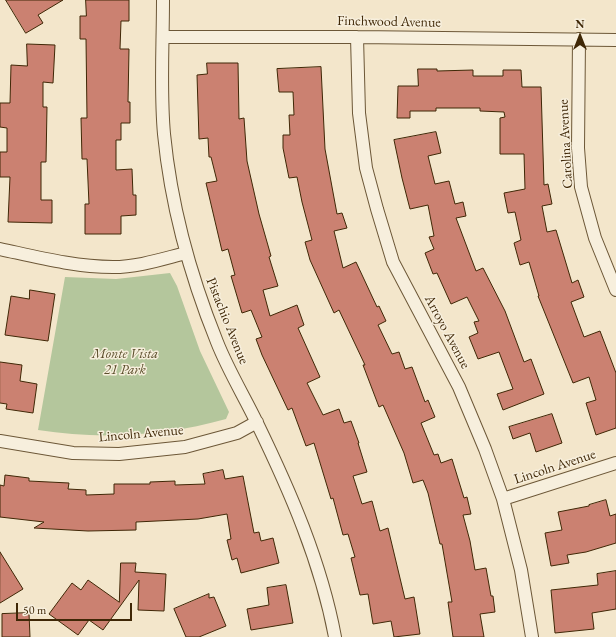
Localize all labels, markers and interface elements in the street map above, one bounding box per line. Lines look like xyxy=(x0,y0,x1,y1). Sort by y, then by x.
street label: Finchwood Avenue xyxy=(337,13,441,31)
north arrow xyxy=(560,16,600,56)
text: N xyxy=(576,17,584,31)
street label: Carolina Avenue xyxy=(555,99,577,189)
street label: Pistachio Avenue xyxy=(202,275,252,367)
street label: Arroyo Avenue xyxy=(420,292,474,372)
park label: Monte Vista 21 Park xyxy=(92,346,158,378)
street label: Lincoln Avenue xyxy=(98,422,184,446)
street label: Lincoln Avenue xyxy=(512,446,598,488)
scale bar xyxy=(18,595,134,621)
text: 50 m xyxy=(23,602,46,618)

